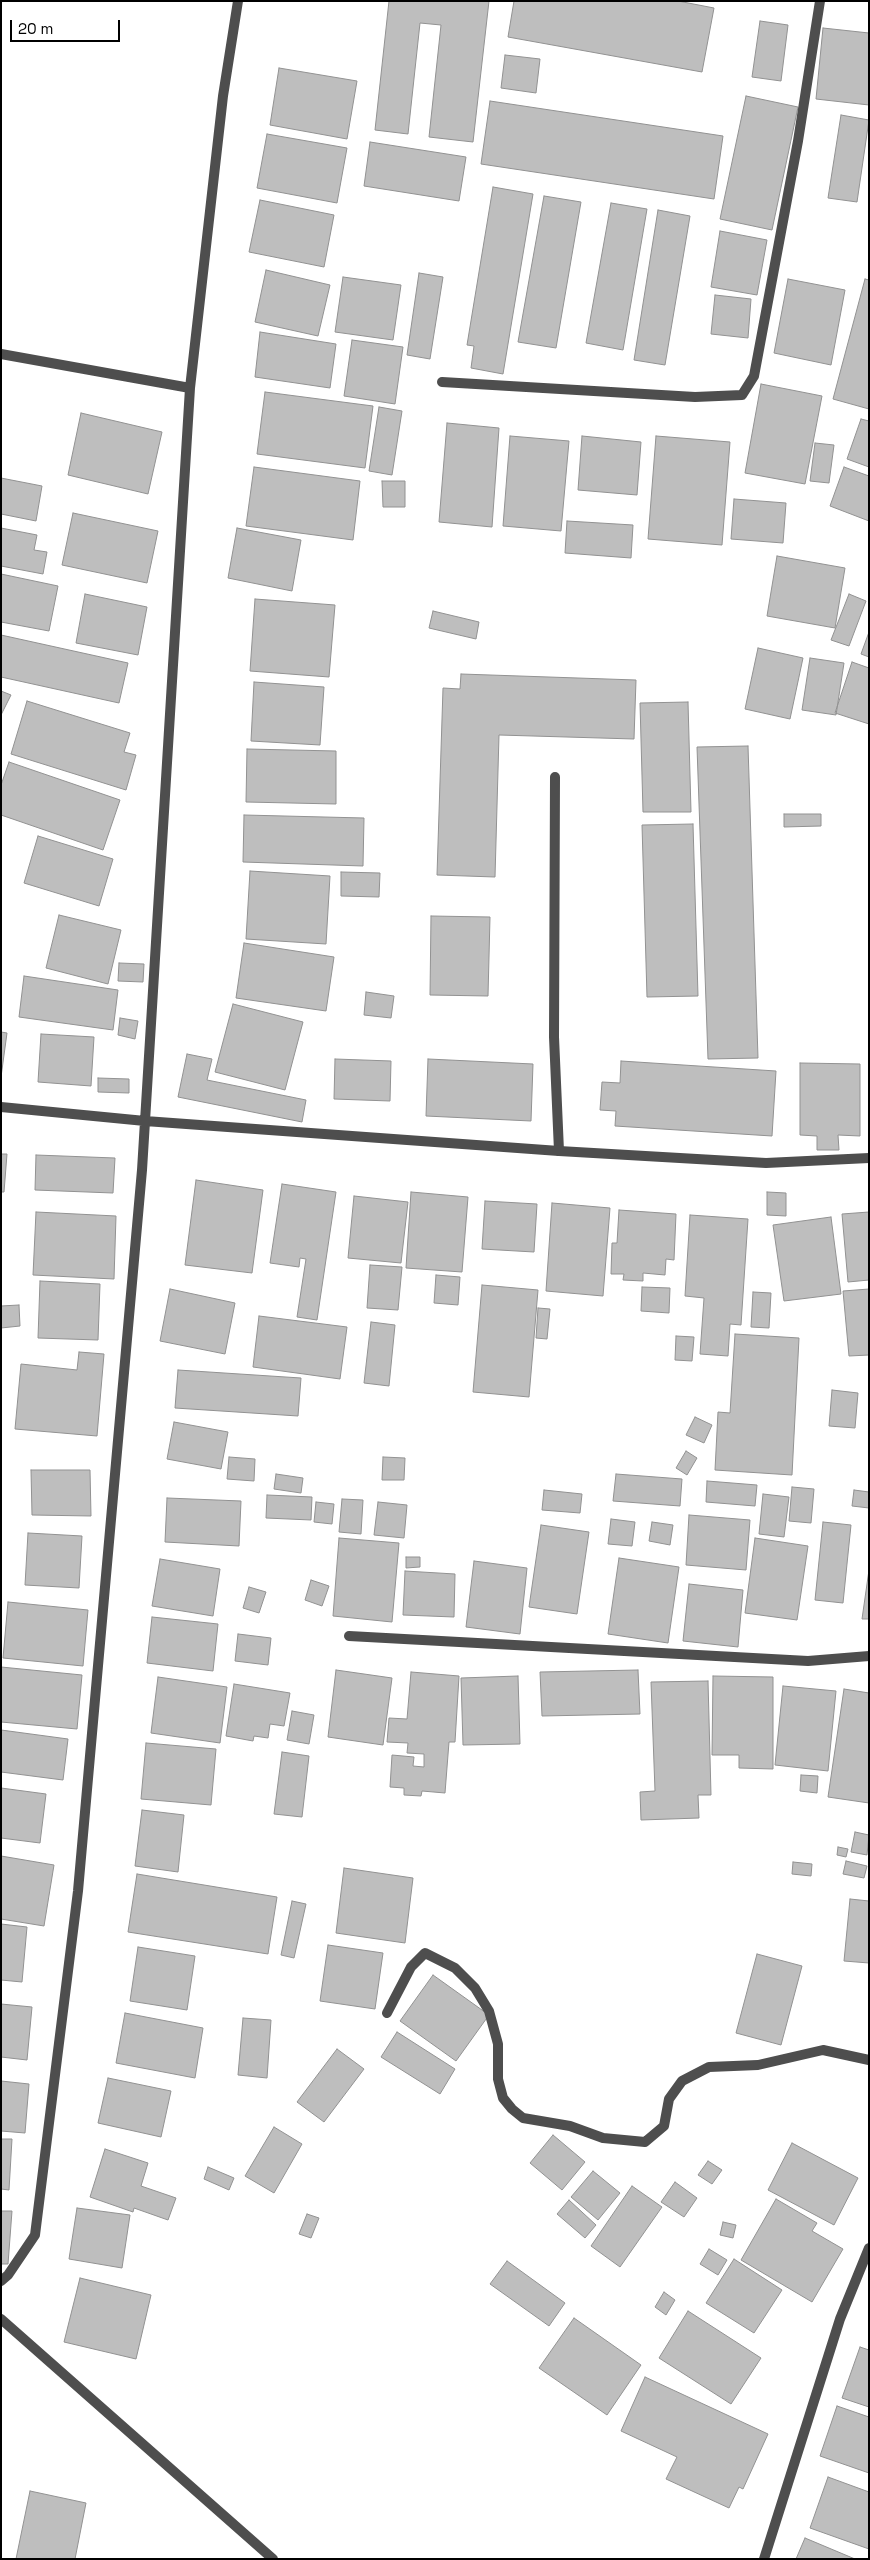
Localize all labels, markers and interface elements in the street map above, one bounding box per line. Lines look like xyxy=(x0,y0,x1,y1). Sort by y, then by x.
scale bar xyxy=(12,10,122,42)
text: 20 m xyxy=(18,19,53,38)

